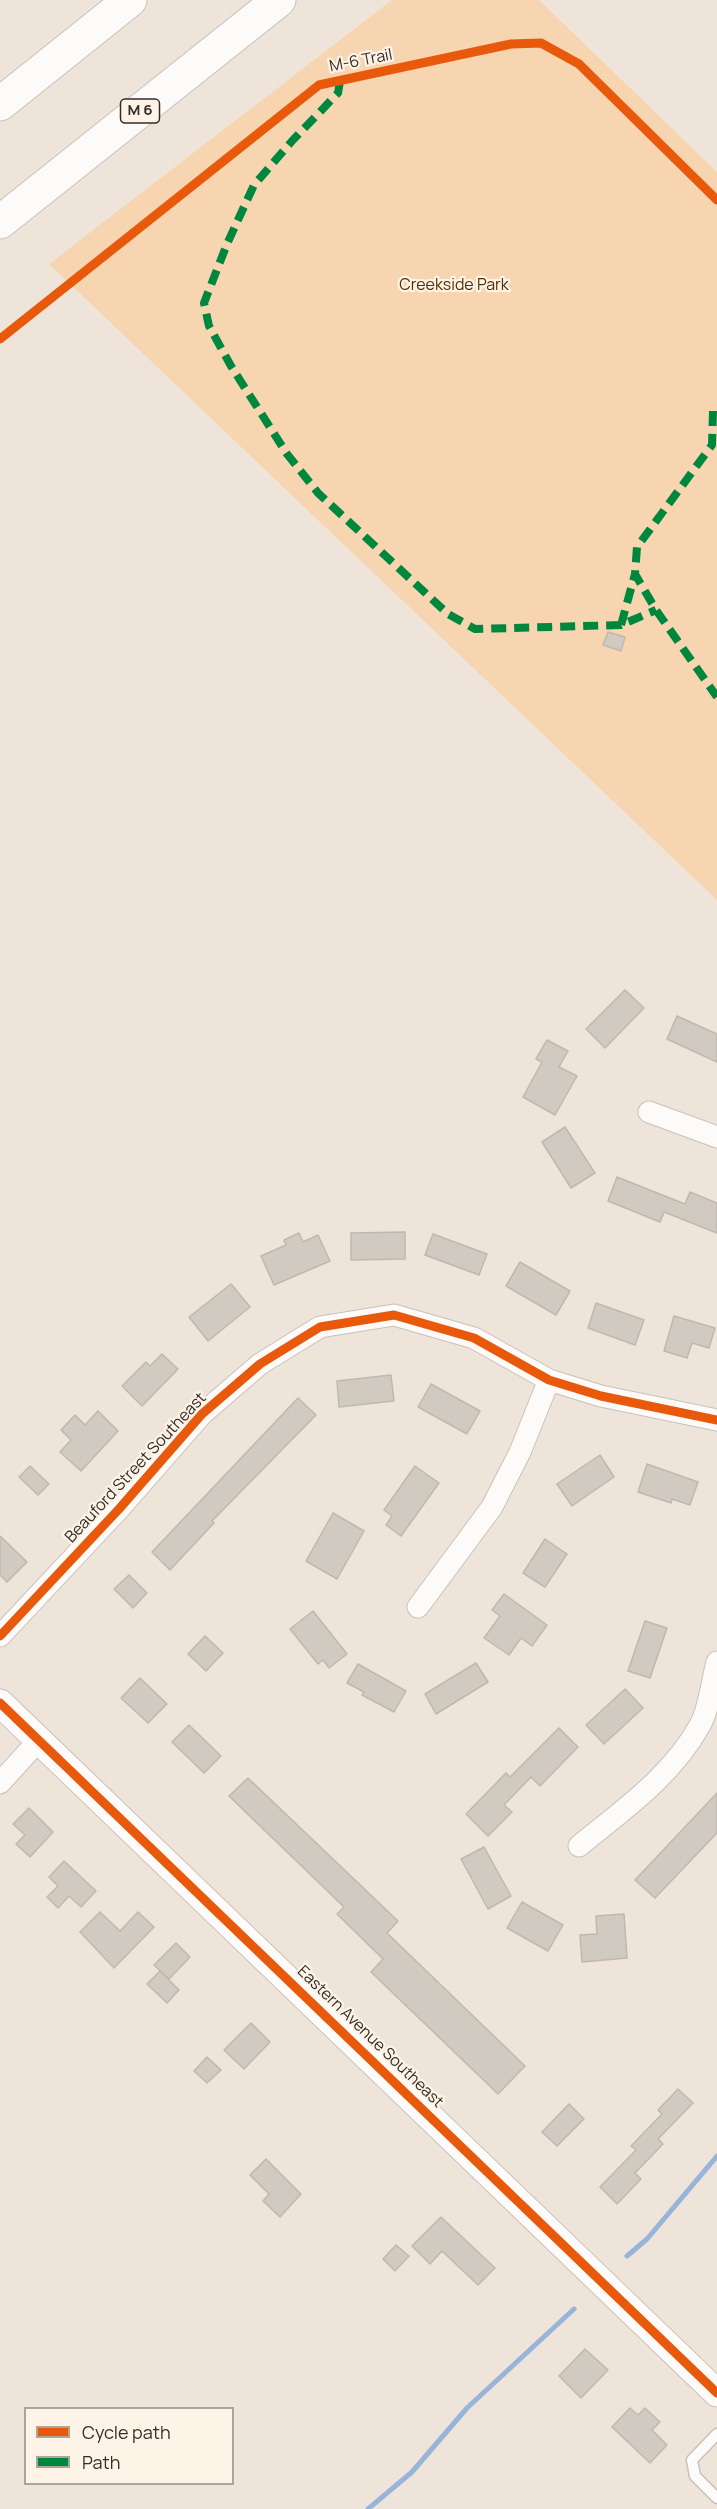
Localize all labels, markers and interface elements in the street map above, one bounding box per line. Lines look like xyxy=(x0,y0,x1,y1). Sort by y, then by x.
street label: M-6 Trail xyxy=(328,45,394,77)
road number: M 6 xyxy=(120,99,160,123)
park label: Creekside Park xyxy=(399,276,509,296)
street label: Beauford Street Southeast xyxy=(61,1389,211,1547)
street label: Eastern Avenue Southeast xyxy=(293,1962,447,2112)
legend xyxy=(24,2407,234,2485)
text: Cycle path xyxy=(82,2420,171,2444)
text: Path xyxy=(82,2450,120,2474)

